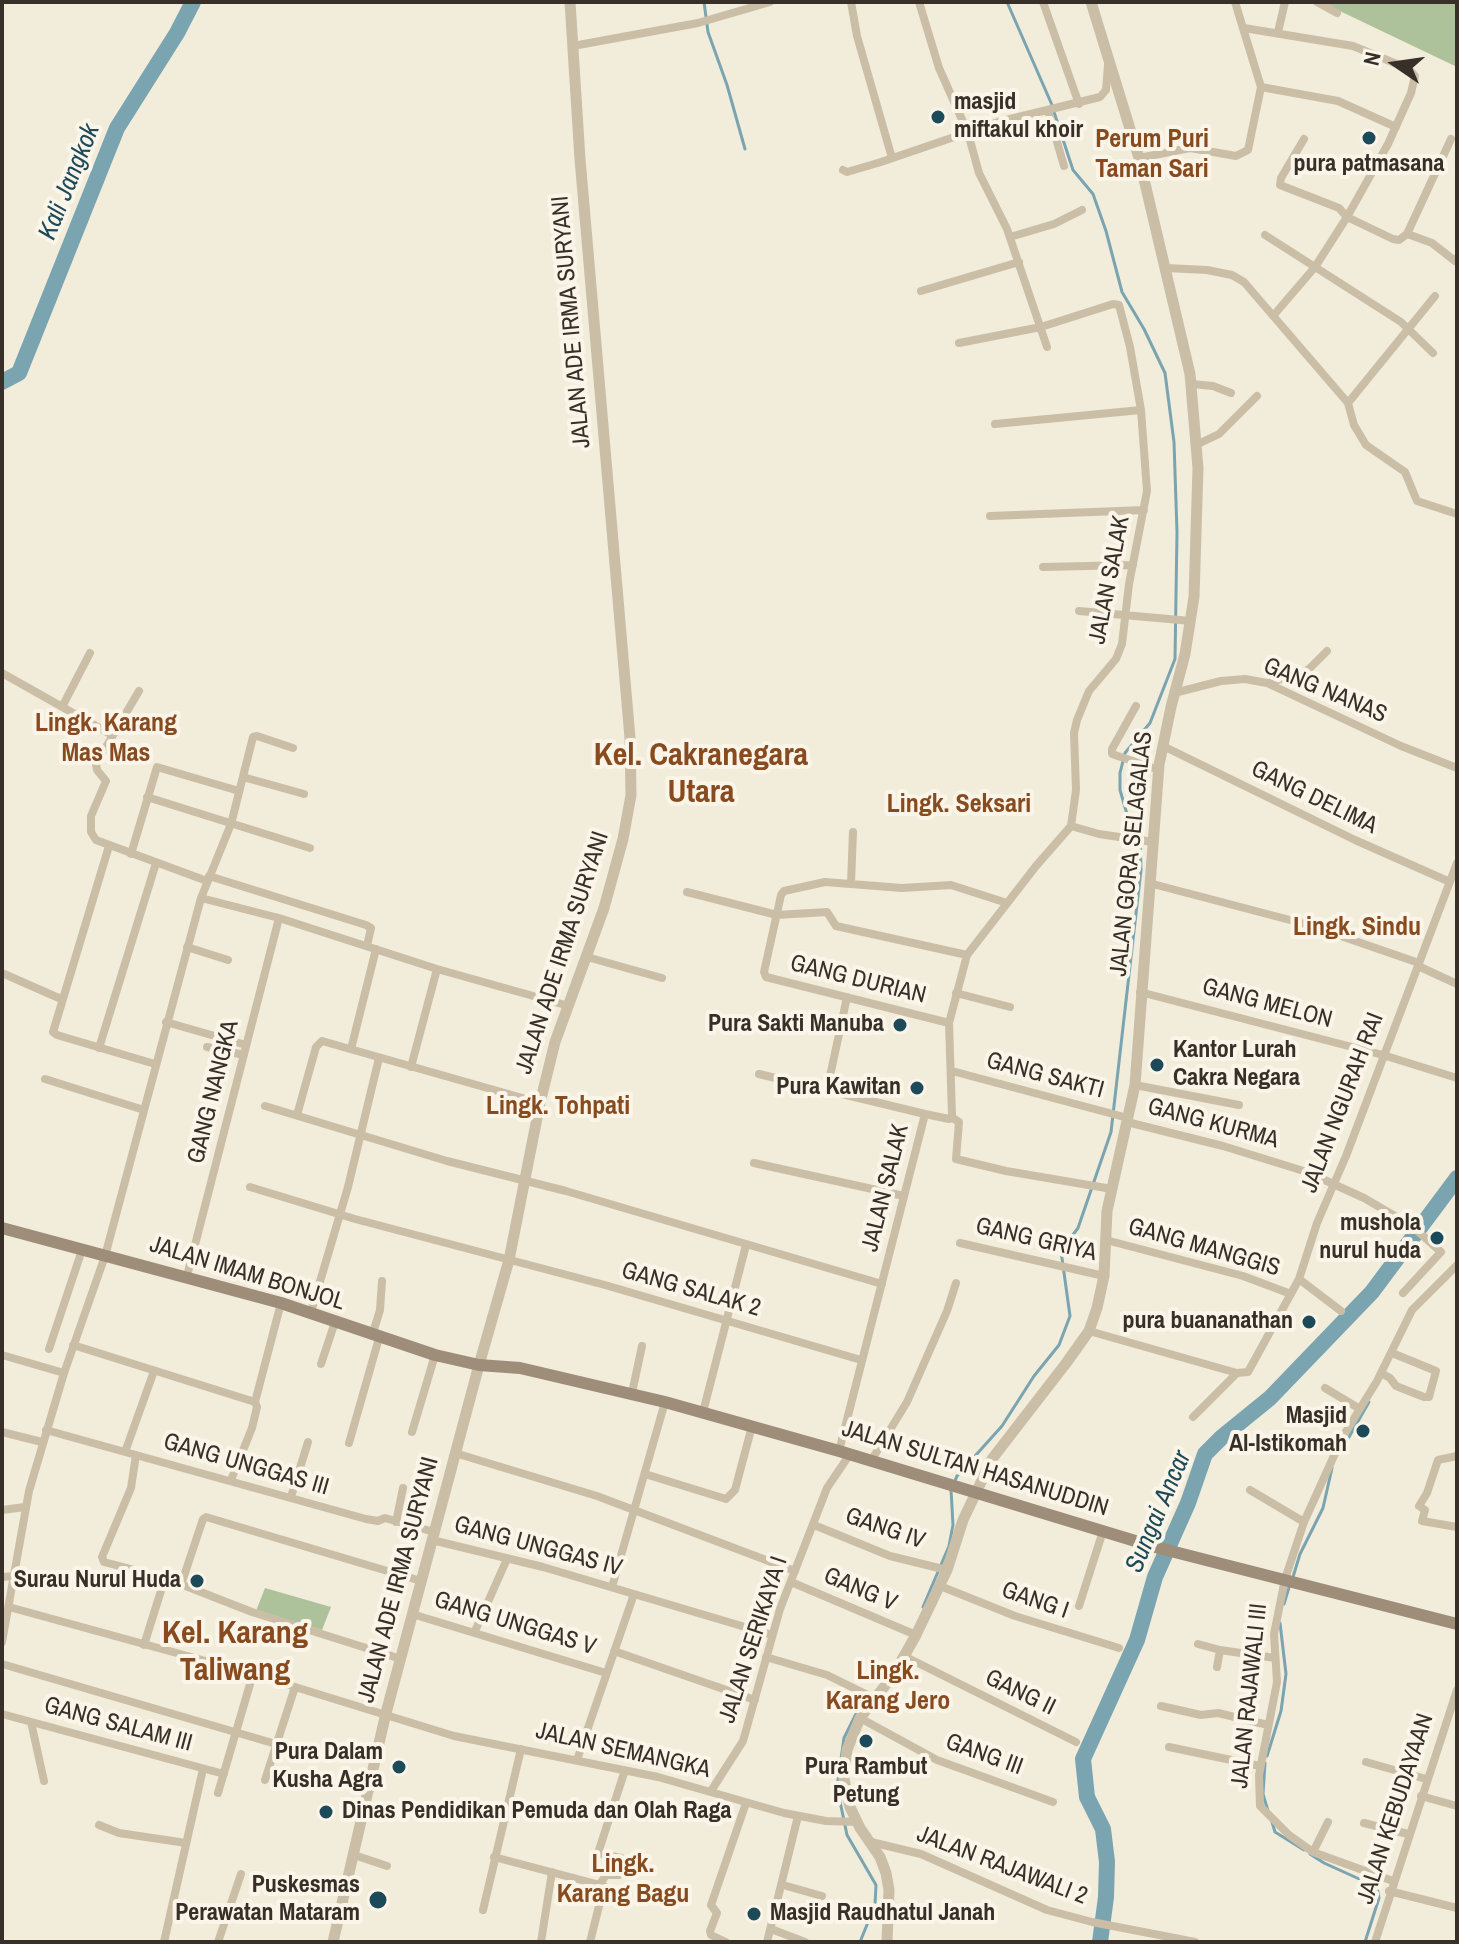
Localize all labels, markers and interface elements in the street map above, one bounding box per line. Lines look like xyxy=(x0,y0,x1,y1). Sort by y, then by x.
north arrow xyxy=(1355,24,1435,104)
text: N xyxy=(1356,49,1388,68)
place label: masjid miftakul khoir xyxy=(954,89,1083,145)
marker: masjid miftakul khoir xyxy=(929,108,947,126)
water label: Kali Jangkok xyxy=(33,120,107,244)
district label: Perum Puri Taman Sari xyxy=(1095,124,1209,186)
marker: pura patmasana xyxy=(1360,129,1378,147)
place label: pura patmasana xyxy=(1294,151,1444,179)
street label: JALAN ADE IRMA SURYANI xyxy=(547,195,597,449)
street label: JALAN SALAK xyxy=(1083,513,1137,647)
street label: GANG NANAS xyxy=(1259,652,1391,730)
district label: Lingk. Karang Mas Mas xyxy=(35,708,177,770)
street label: JALAN GORA SELAGALAS xyxy=(1105,730,1159,978)
district label: Kel. Cakranegara Utara xyxy=(594,737,808,812)
street label: GANG DELIMA xyxy=(1246,755,1382,841)
district label: Lingk. Seksari xyxy=(887,789,1031,821)
street label: JALAN ADE IRMA SURYANI xyxy=(510,828,616,1078)
district label: Lingk. Sindu xyxy=(1293,912,1421,944)
street label: GANG DURIAN xyxy=(787,949,929,1011)
street label: GANG MELON xyxy=(1199,973,1335,1035)
street label: JALAN NGURAH RAI xyxy=(1295,1009,1391,1197)
place label: Pura Sakti Manuba xyxy=(708,1011,884,1039)
marker: Pura Sakti Manuba xyxy=(891,1016,909,1034)
street label: GANG NANGKA xyxy=(182,1017,246,1167)
place label: Kantor Lurah Cakra Negara xyxy=(1173,1037,1300,1093)
street label: GANG SAKTI xyxy=(983,1047,1107,1105)
marker: Kantor Lurah Cakra Negara xyxy=(1148,1056,1166,1074)
place label: Pura Kawitan xyxy=(776,1074,901,1102)
marker: Pura Kawitan xyxy=(908,1079,926,1097)
district label: Lingk. Tohpati xyxy=(486,1091,630,1123)
street label: GANG KURMA xyxy=(1144,1093,1282,1155)
street label: JALAN SALAK xyxy=(856,1121,916,1255)
place label: mushola nurul huda xyxy=(1319,1210,1421,1266)
street label: GANG GRIYA xyxy=(973,1212,1099,1268)
street label: GANG MANGGIS xyxy=(1125,1213,1283,1283)
marker: mushola nurul huda xyxy=(1428,1229,1446,1247)
street label: JALAN IMAM BONJOL xyxy=(146,1231,348,1317)
street label: GANG SALAK 2 xyxy=(618,1256,764,1324)
place label: pura buananathan xyxy=(1122,1308,1293,1336)
marker: pura buananathan xyxy=(1300,1313,1318,1331)
place label: Masjid Al-Istikomah xyxy=(1229,1403,1347,1459)
street label: JALAN SULTAN HASANUDDIN xyxy=(838,1415,1112,1523)
marker: Masjid Al-Istikomah xyxy=(1354,1422,1372,1440)
street label: GANG UNGGAS III xyxy=(160,1428,332,1502)
water label: Sungai Ancar xyxy=(1119,1446,1199,1578)
street label: JALAN ADE IRMA SURYANI xyxy=(352,1454,446,1706)
street label: GANG IV xyxy=(842,1502,928,1556)
street label: GANG UNGGAS IV xyxy=(451,1511,625,1583)
street label: JALAN SERIKAYA I xyxy=(714,1553,794,1727)
street label: GANG V xyxy=(819,1562,901,1618)
place label: Surau Nurul Huda xyxy=(14,1567,181,1595)
marker: Surau Nurul Huda xyxy=(188,1572,206,1590)
street label: GANG I xyxy=(998,1576,1072,1626)
street label: GANG UNGGAS V xyxy=(431,1586,599,1662)
street label: JALAN RAJAWALI III xyxy=(1226,1602,1274,1790)
district label: Kel. Karang Taliwang xyxy=(162,1615,308,1690)
district label: Lingk. Karang Jero xyxy=(826,1656,950,1718)
street label: GANG II xyxy=(980,1664,1060,1722)
street label: GANG SALAM III xyxy=(41,1691,195,1759)
street label: JALAN KEBUDAYAAN xyxy=(1352,1710,1440,1908)
street label: JALAN SEMANGKA xyxy=(533,1717,713,1785)
street label: GANG III xyxy=(942,1728,1026,1782)
marker: Pura Rambut Petung xyxy=(857,1732,875,1750)
place label: Pura Dalam Kusha Agra xyxy=(273,1739,383,1795)
place label: Pura Rambut Petung xyxy=(805,1754,927,1810)
marker: Pura Dalam Kusha Agra xyxy=(390,1758,408,1776)
place label: Dinas Pendidikan Pemuda dan Olah Raga xyxy=(342,1798,731,1826)
marker: Dinas Pendidikan Pemuda dan Olah Raga xyxy=(317,1803,335,1821)
street label: JALAN RAJAWALI 2 xyxy=(913,1820,1091,1912)
district label: Lingk. Karang Bagu xyxy=(557,1849,689,1910)
place label: Puskesmas Perawatan Mataram xyxy=(175,1872,360,1928)
marker: Puskesmas Perawatan Mataram xyxy=(367,1889,389,1911)
place label: Masjid Raudhatul Janah xyxy=(770,1900,995,1928)
marker: Masjid Raudhatul Janah xyxy=(745,1905,763,1923)

